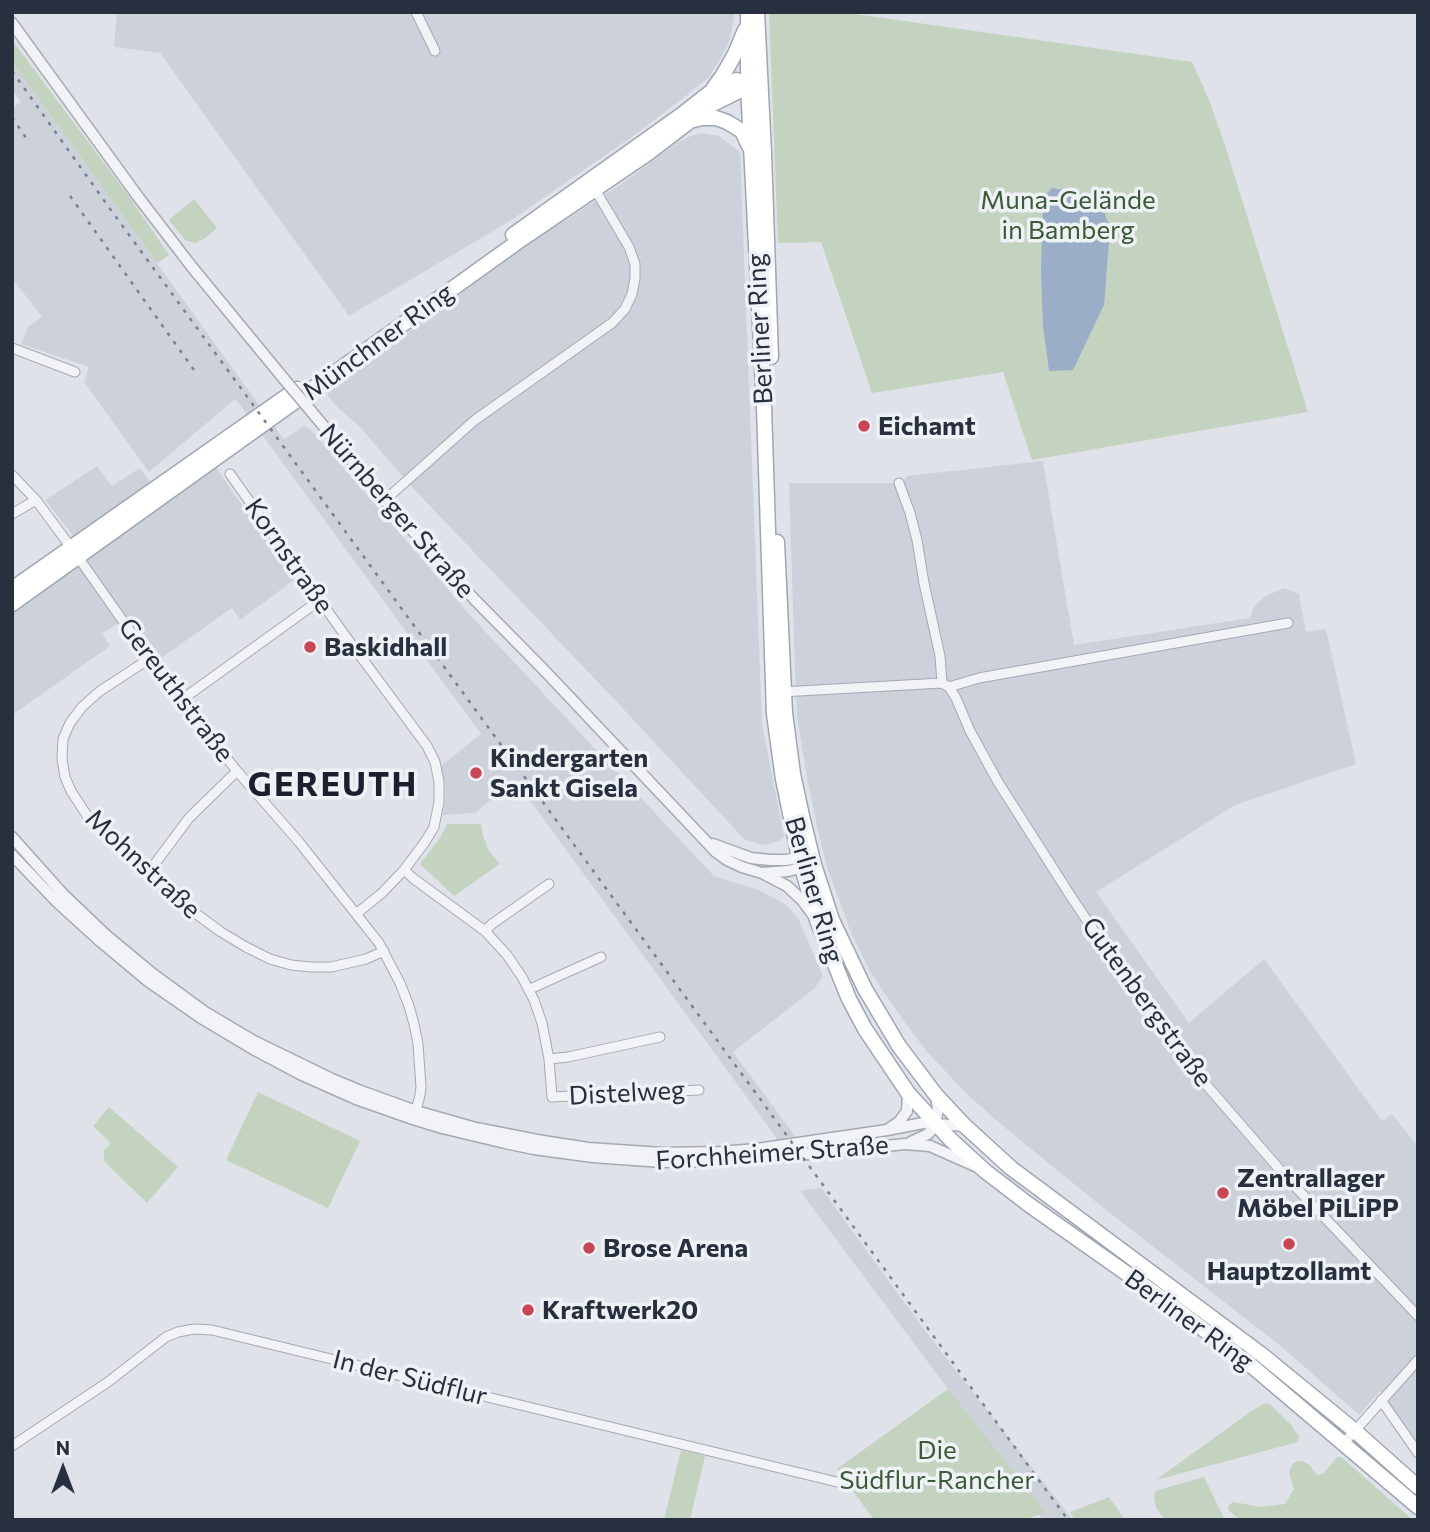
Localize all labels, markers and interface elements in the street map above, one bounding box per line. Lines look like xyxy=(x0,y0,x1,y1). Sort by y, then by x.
park label: Muna-Gelände in Bamberg xyxy=(980,184,1156,246)
street label: Berliner Ring xyxy=(740,253,780,405)
street label: Münchner Ring xyxy=(296,277,460,407)
place label: Eichamt xyxy=(878,410,976,442)
street label: Nürnberger Straße xyxy=(313,418,481,604)
marker: Eichamt xyxy=(856,418,872,434)
street label: Kornstraße xyxy=(238,493,340,619)
street label: Gereuthstraße xyxy=(112,612,240,768)
place label: Baskidhall xyxy=(324,631,447,663)
marker: Baskidhall xyxy=(302,639,318,655)
place label: Kindergarten Sankt Gisela xyxy=(490,742,648,804)
district label: GEREUTH xyxy=(249,765,417,805)
marker: Kindergarten Sankt Gisela xyxy=(468,765,484,781)
street label: Mohnstraße xyxy=(79,803,207,925)
street label: Berliner Ring xyxy=(778,813,850,967)
street label: Gutenbergstraße xyxy=(1075,911,1219,1093)
street label: Distelweg xyxy=(568,1074,686,1112)
street label: Forchheimer Straße xyxy=(654,1129,890,1177)
place label: Zentrallager Möbel PiLiPP xyxy=(1237,1162,1399,1224)
marker: Zentrallager Möbel PiLiPP xyxy=(1215,1185,1231,1201)
place label: Brose Arena xyxy=(603,1232,748,1264)
marker: Hauptzollamt xyxy=(1281,1236,1297,1252)
marker: Brose Arena xyxy=(581,1240,597,1256)
place label: Hauptzollamt xyxy=(1207,1255,1371,1287)
street label: Berliner Ring xyxy=(1119,1263,1259,1377)
place label: Kraftwerk20 xyxy=(542,1294,698,1326)
marker: Kraftwerk20 xyxy=(520,1302,536,1318)
street label: In der Südflur xyxy=(330,1344,490,1412)
north arrow xyxy=(28,1434,98,1504)
park label: Die Südflur-Rancher xyxy=(839,1434,1035,1496)
text: N xyxy=(56,1436,70,1459)

